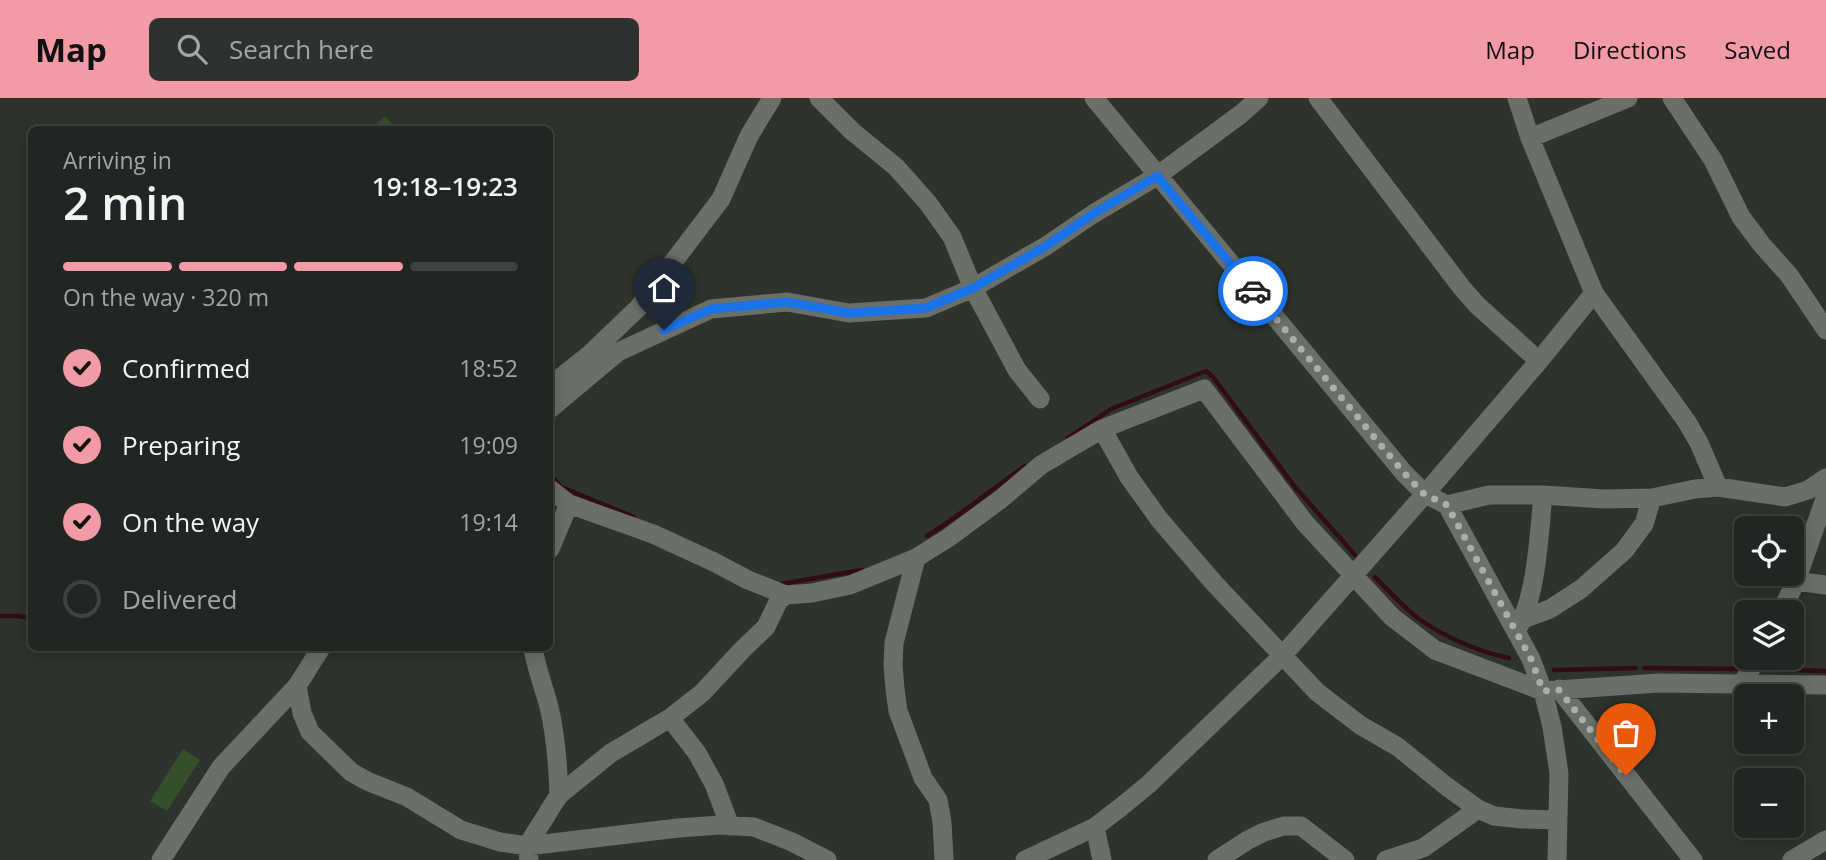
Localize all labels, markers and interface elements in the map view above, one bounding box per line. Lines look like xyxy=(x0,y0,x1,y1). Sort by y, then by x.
search box xyxy=(149,18,639,81)
text: Map xyxy=(35,27,107,72)
icon: search xyxy=(173,30,211,68)
text: Search here xyxy=(229,31,374,67)
text: Map xyxy=(1485,33,1535,66)
text: Directions xyxy=(1573,33,1686,66)
text: Saved xyxy=(1724,33,1791,66)
text: Arriving in xyxy=(63,144,172,176)
text: 19:18–19:23 xyxy=(372,168,518,204)
text: 2 min xyxy=(63,171,187,233)
courier xyxy=(1218,256,1288,326)
pin xyxy=(634,258,694,330)
icon: home xyxy=(645,269,683,307)
icon: car xyxy=(1234,272,1272,310)
text: On the way · 320 m xyxy=(63,281,269,313)
icon: check xyxy=(63,349,101,387)
text: Confirmed xyxy=(122,350,250,386)
text: 18:52 xyxy=(459,352,518,384)
icon: check xyxy=(63,426,101,464)
text: Preparing xyxy=(122,427,240,463)
text: 19:09 xyxy=(459,429,518,461)
icon: check xyxy=(63,503,101,541)
text: On the way xyxy=(122,504,259,540)
text: 19:14 xyxy=(459,506,518,538)
map controls xyxy=(1734,516,1804,838)
button: locate xyxy=(1734,516,1804,586)
text: Delivered xyxy=(122,581,237,617)
button: layers xyxy=(1734,600,1804,670)
button: + xyxy=(1734,684,1804,754)
pin xyxy=(1596,703,1656,775)
icon: bag xyxy=(1607,714,1645,752)
button: − xyxy=(1734,768,1804,838)

